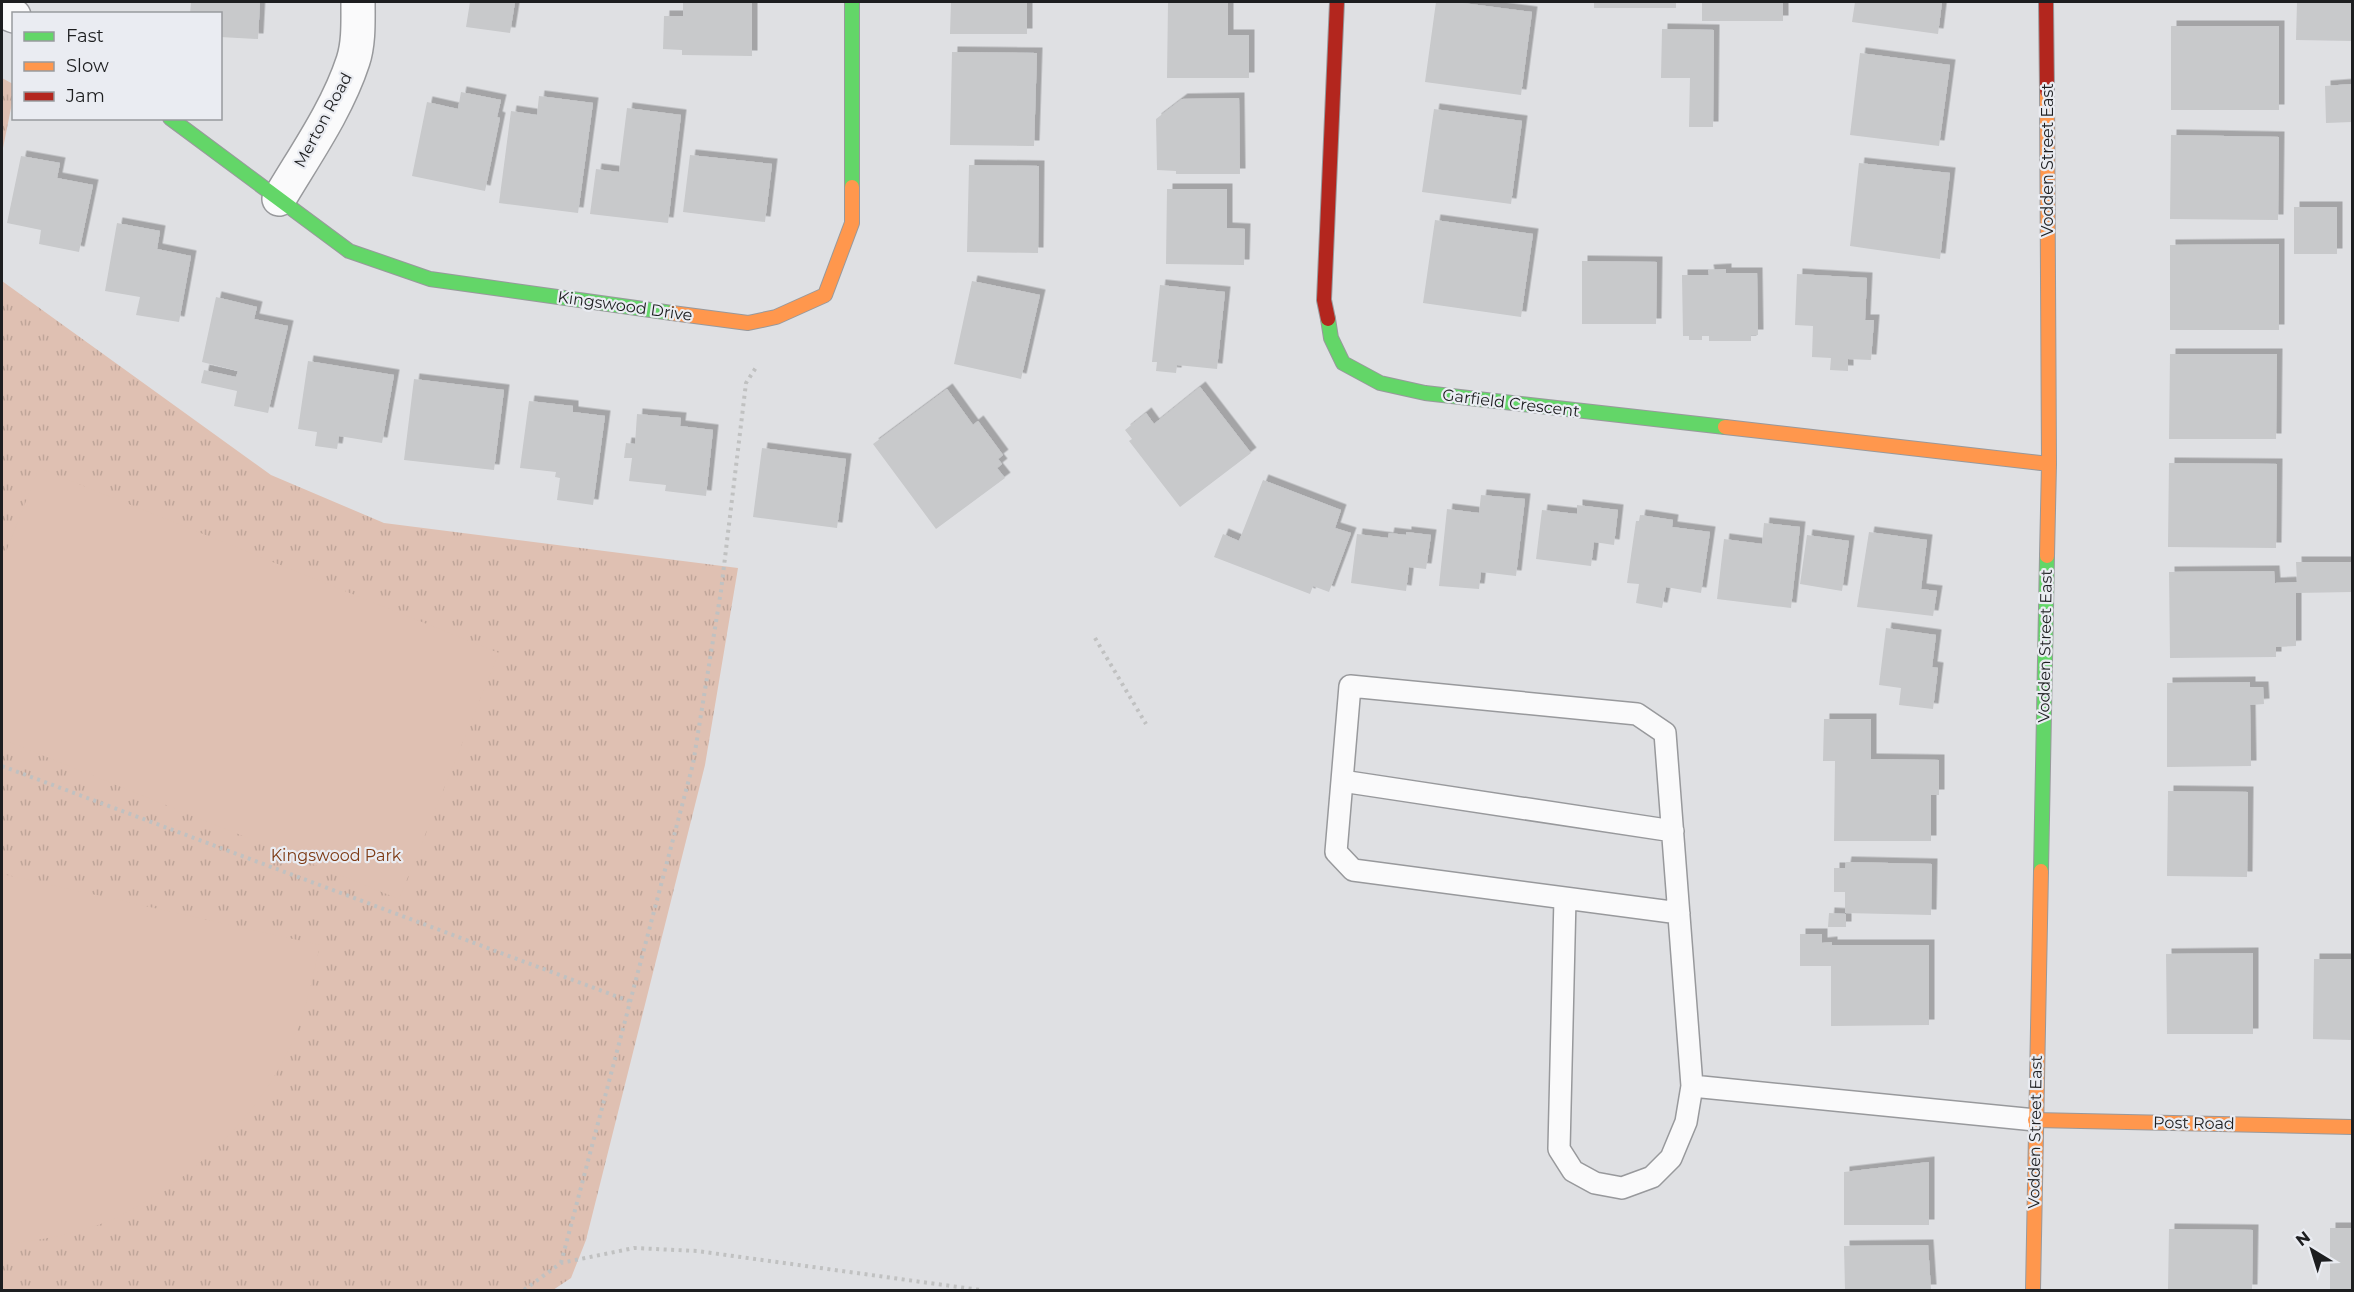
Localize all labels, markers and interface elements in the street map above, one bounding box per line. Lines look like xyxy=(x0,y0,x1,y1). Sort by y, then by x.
legend xyxy=(12,12,222,120)
text: Fast xyxy=(66,25,104,47)
text: Slow xyxy=(66,55,109,77)
street label: Merton Road xyxy=(290,69,356,171)
street label: Vodden Street East xyxy=(2038,83,2057,237)
text: Jam xyxy=(65,85,105,107)
street label: Kingswood Drive xyxy=(556,287,694,325)
street label: Garfield Crescent xyxy=(1441,385,1581,421)
street label: Vodden Street East xyxy=(2034,569,2056,723)
park label: Kingswood Park xyxy=(271,846,402,865)
street label: Vodden Street East xyxy=(2024,1055,2046,1209)
street label: Post Road xyxy=(2153,1113,2235,1133)
north arrow xyxy=(2282,1220,2342,1280)
text: N xyxy=(2292,1227,2314,1250)

